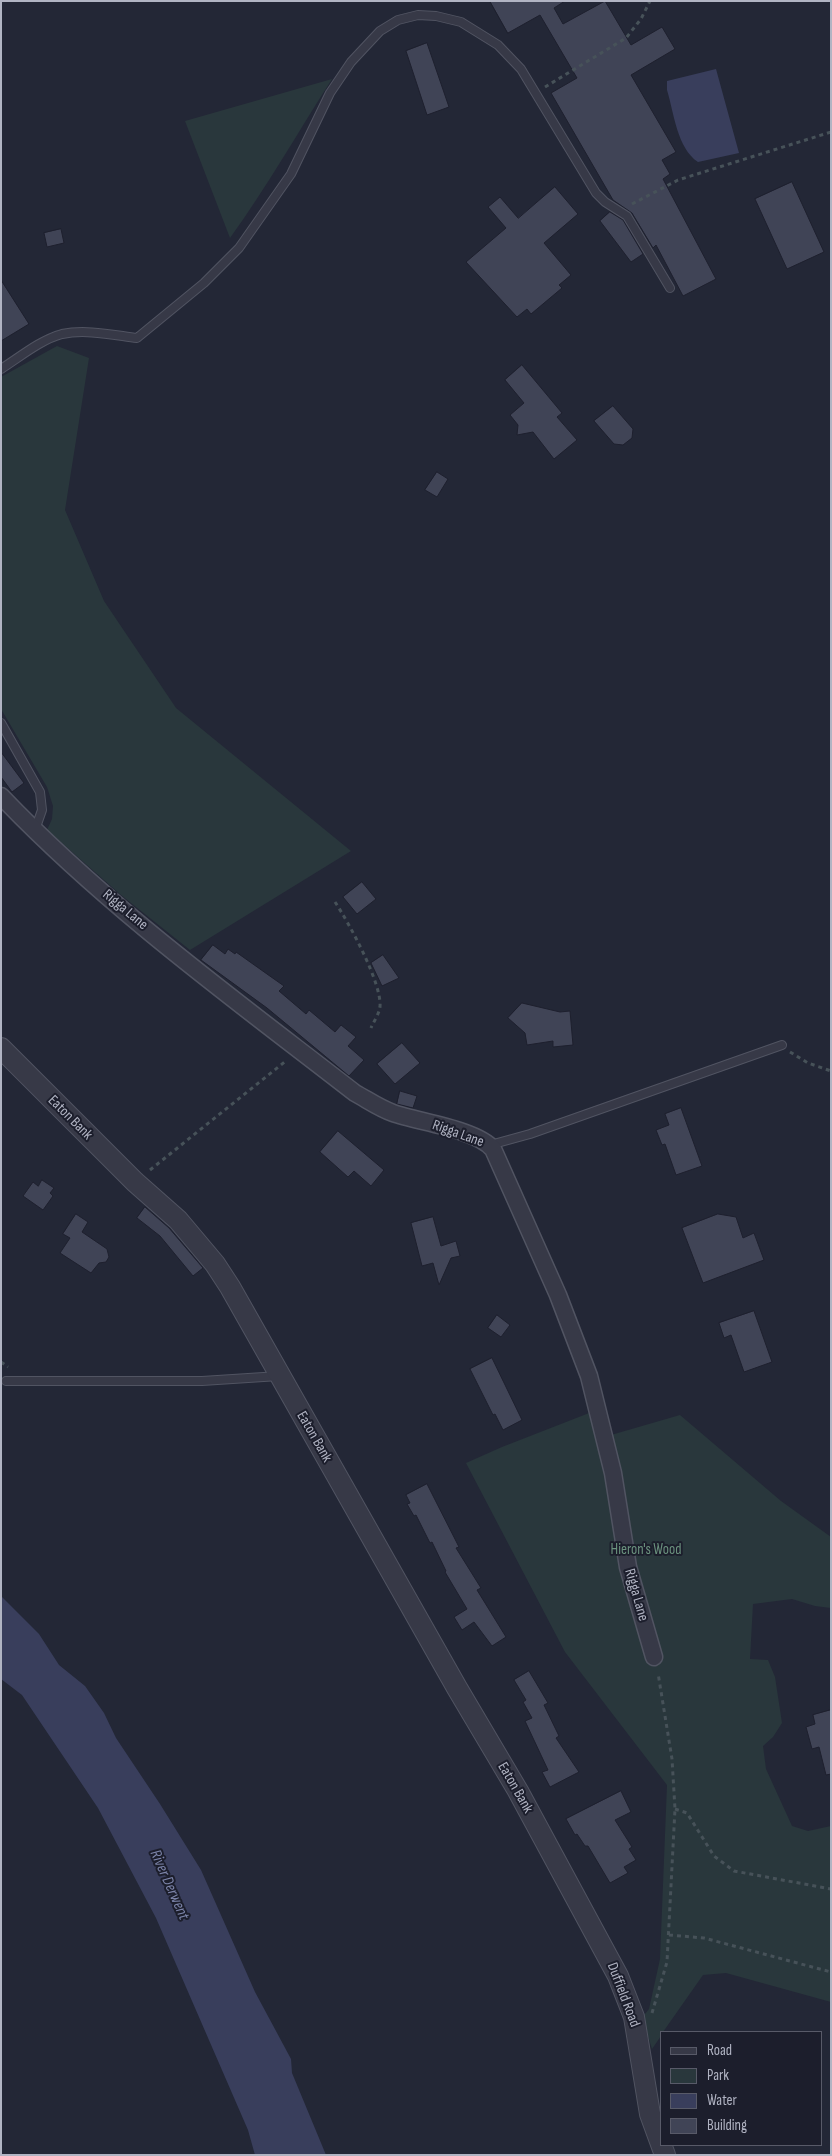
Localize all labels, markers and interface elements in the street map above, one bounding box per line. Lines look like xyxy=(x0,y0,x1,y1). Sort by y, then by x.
street label: Rigga Lane xyxy=(99,886,151,934)
street label: Eaton Bank xyxy=(44,1092,96,1144)
street label: Rigga Lane xyxy=(430,1116,486,1152)
street label: Eaton Bank xyxy=(292,1408,336,1466)
park label: Hieron's Wood xyxy=(611,1541,681,1559)
street label: Rigga Lane xyxy=(620,1567,652,1623)
street label: Eaton Bank xyxy=(493,1759,537,1817)
water label: River Derwent xyxy=(145,1847,193,1923)
street label: Duffield Road xyxy=(603,1960,643,2030)
legend xyxy=(660,2031,822,2146)
text: Road xyxy=(707,2041,732,2060)
text: Park xyxy=(707,2066,729,2085)
text: Water xyxy=(707,2091,737,2110)
text: Building xyxy=(707,2116,747,2135)

